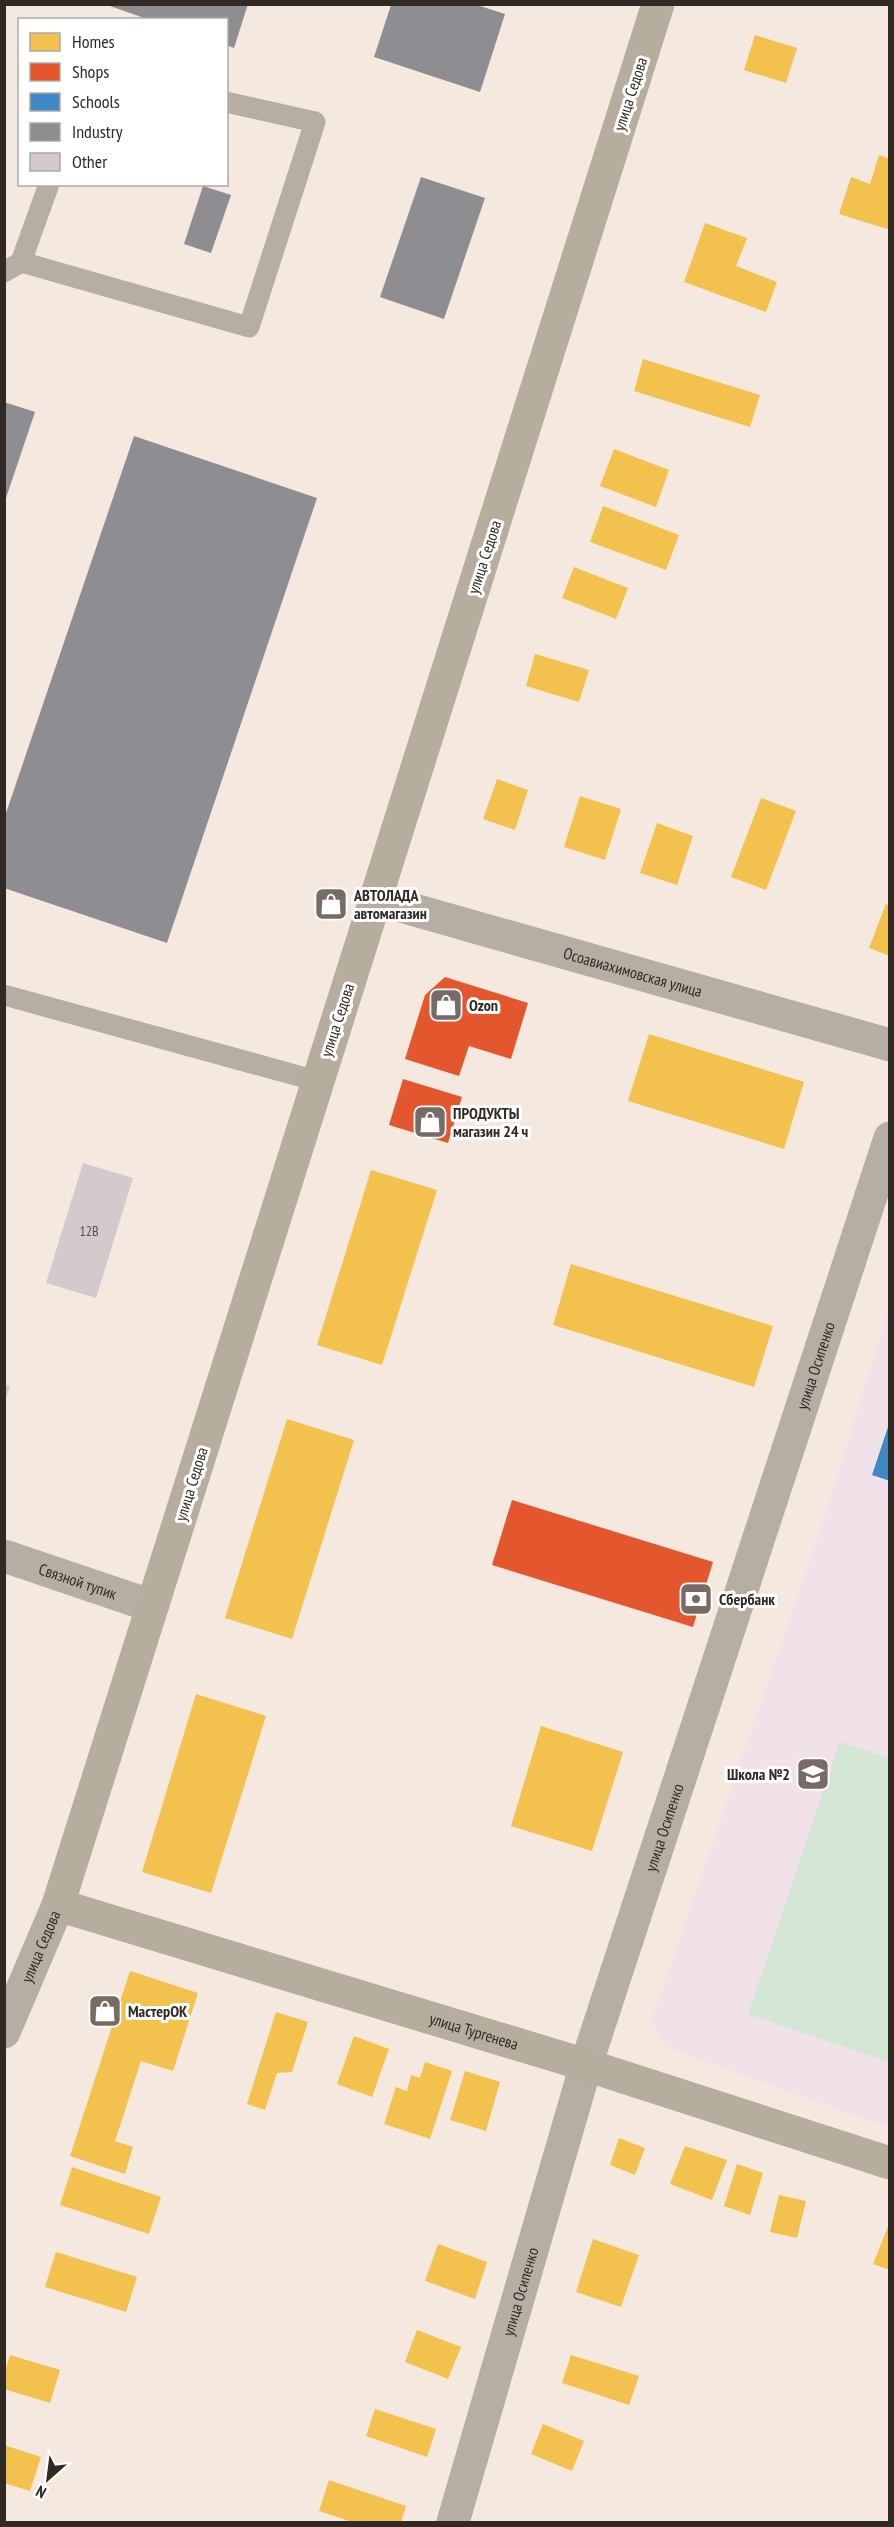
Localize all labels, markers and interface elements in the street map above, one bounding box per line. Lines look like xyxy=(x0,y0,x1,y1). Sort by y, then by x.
legend xyxy=(18,18,228,186)
text: Homes xyxy=(72,30,115,53)
street label: улица Седова xyxy=(609,55,651,133)
text: Shops xyxy=(72,60,109,83)
text: Schools xyxy=(72,90,120,113)
text: Industry xyxy=(72,120,123,143)
text: Other xyxy=(72,150,107,173)
street label: улица Седова xyxy=(463,518,505,596)
place label: АВТОЛАДА автомагазин xyxy=(353,885,427,923)
shop icon: АВТОЛАДА автомагазин xyxy=(313,886,349,922)
street label: Осоавиахимовская улица xyxy=(561,943,705,1001)
street label: улица Седова xyxy=(316,981,358,1059)
shop icon: Ozon xyxy=(428,987,464,1023)
place label: Ozon xyxy=(469,995,498,1015)
place label: ПРОДУКТЫ магазин 24 ч xyxy=(453,1103,529,1141)
shop icon: ПРОДУКТЫ магазин 24 ч xyxy=(412,1104,448,1140)
house number: 12В xyxy=(79,1222,99,1240)
street label: улица Осипенко xyxy=(792,1319,839,1412)
street label: улица Седова xyxy=(170,1445,212,1523)
street label: Связной тупик xyxy=(36,1558,120,1604)
bank icon: Сбербанк xyxy=(678,1581,714,1617)
place label: Сбербанк xyxy=(719,1589,775,1609)
school or university icon: Школа №2 xyxy=(795,1756,831,1792)
place label: Школа №2 xyxy=(727,1764,790,1784)
street label: улица Осипенко xyxy=(640,1781,688,1874)
street label: улица Седова xyxy=(16,1907,65,1985)
shop icon: МастерОК xyxy=(87,1993,123,2029)
place label: МастерОК xyxy=(128,2001,188,2021)
street label: улица Тургенева xyxy=(427,2008,521,2054)
street label: улица Осипенко xyxy=(498,2245,542,2338)
north arrow xyxy=(18,2449,78,2509)
text: N xyxy=(32,2481,49,2503)

